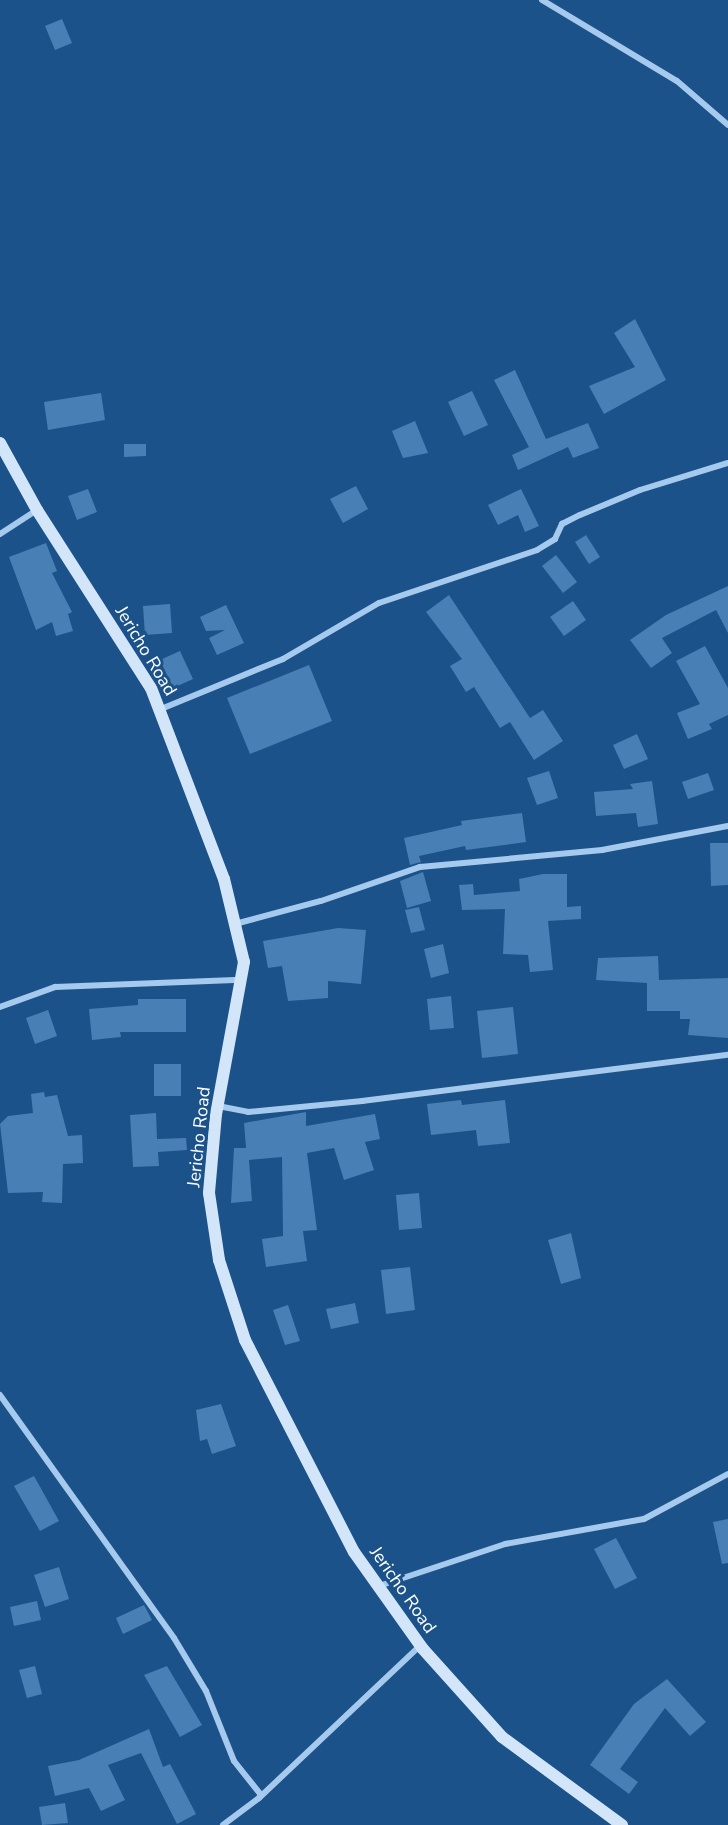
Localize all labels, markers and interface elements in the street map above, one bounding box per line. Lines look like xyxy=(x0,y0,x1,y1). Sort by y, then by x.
street label: Jericho Road xyxy=(111,602,181,700)
street label: Jericho Road xyxy=(183,1086,215,1188)
street label: Jericho Road xyxy=(365,1542,441,1638)

